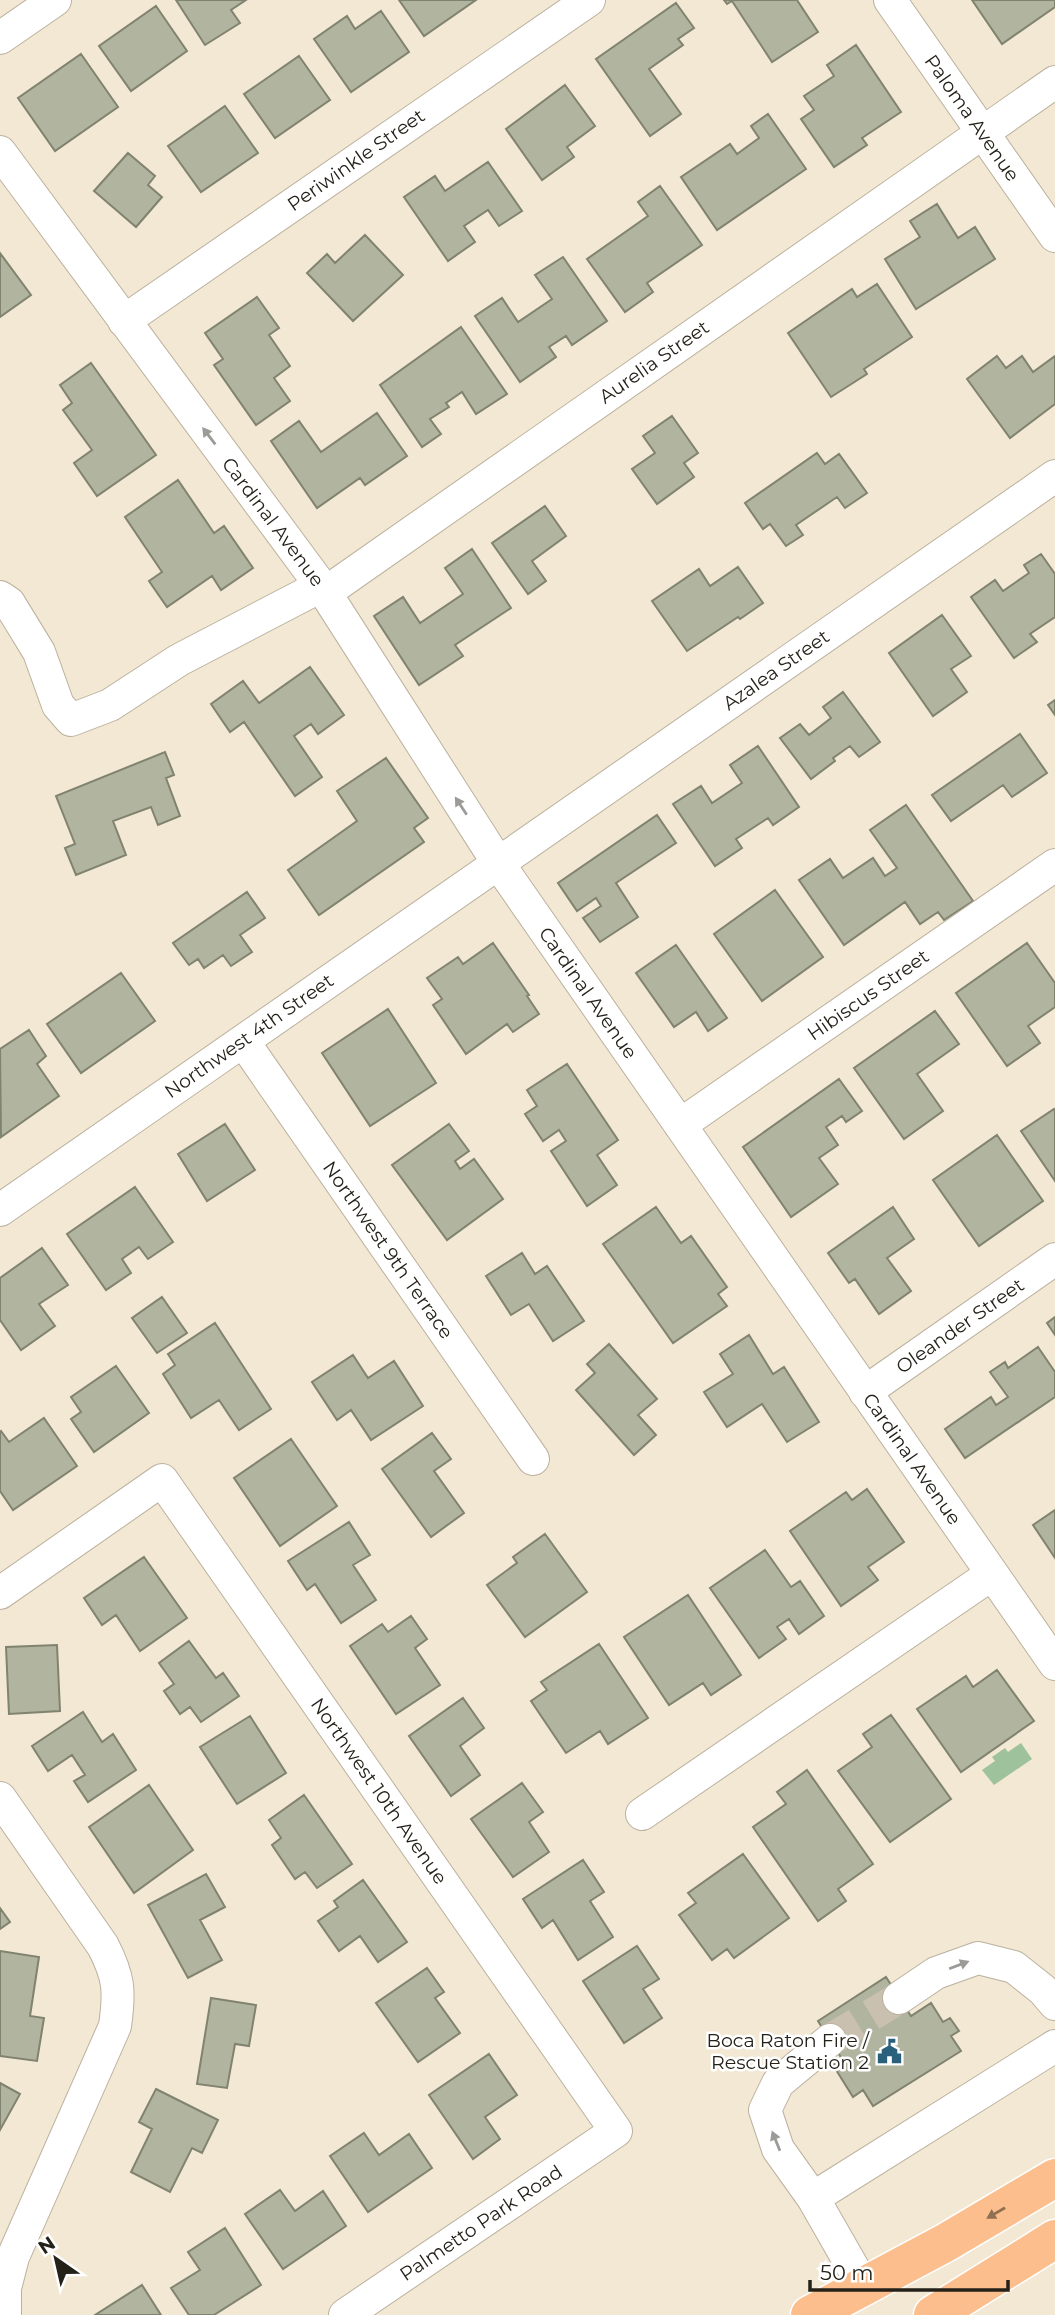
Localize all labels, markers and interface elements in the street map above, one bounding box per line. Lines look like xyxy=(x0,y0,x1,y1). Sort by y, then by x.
street label: Paloma Avenue xyxy=(920,50,1024,186)
street label: Periwinkle Street xyxy=(283,104,429,216)
street label: Aurelia Street xyxy=(595,315,714,408)
one-way arrow xyxy=(202,427,216,445)
street label: Cardinal Avenue xyxy=(217,453,329,591)
street label: Azalea Street xyxy=(718,625,834,715)
one-way arrow xyxy=(454,797,468,815)
street label: Cardinal Avenue xyxy=(534,923,642,1063)
street label: Hibiscus Street xyxy=(803,944,933,1045)
street label: Northwest 4th Street xyxy=(160,969,338,1103)
street label: Northwest 9th Terrace xyxy=(318,1157,458,1343)
street label: Oleander Street xyxy=(892,1273,1029,1379)
street label: Cardinal Avenue xyxy=(858,1389,966,1529)
street label: Northwest 10th Avenue xyxy=(306,1693,452,1889)
one-way arrow xyxy=(948,1959,969,1970)
place label: Boca Raton Fire / Rescue Station 2 xyxy=(707,2029,871,2074)
public building icon: Boca Raton Fire / Rescue Station 2 xyxy=(875,2037,903,2065)
one-way arrow xyxy=(771,2130,782,2151)
street label: Palmetto Park Road xyxy=(395,2160,567,2286)
one-way arrow xyxy=(987,2207,1006,2219)
north arrow xyxy=(21,2224,91,2294)
text: N xyxy=(34,2231,60,2259)
scale bar xyxy=(810,2248,1008,2292)
text: 50 m xyxy=(820,2260,874,2285)

